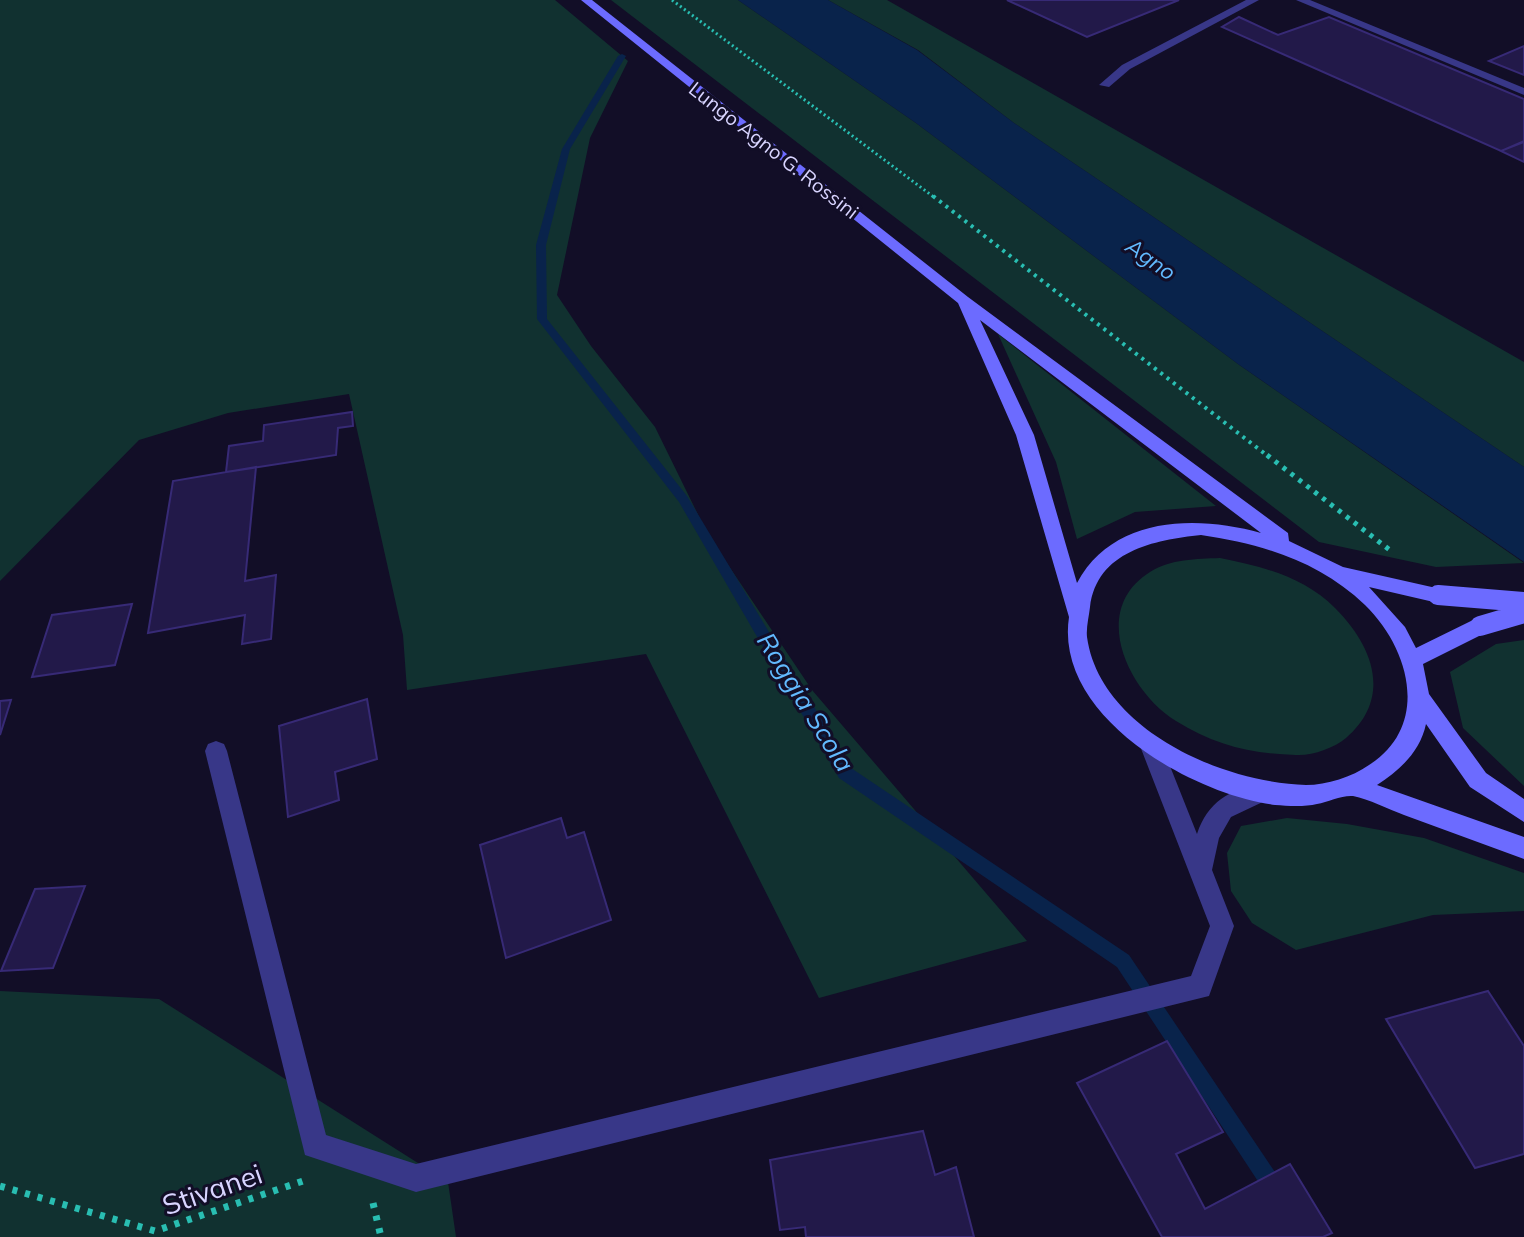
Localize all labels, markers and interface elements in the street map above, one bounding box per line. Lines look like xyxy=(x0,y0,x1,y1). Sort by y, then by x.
street label: Lungo Agno G. Rossini xyxy=(684,76,864,224)
water label: Agno xyxy=(1120,231,1181,286)
water label: Roggia Scola xyxy=(750,626,862,778)
street label: Stivanei xyxy=(157,1156,267,1222)

